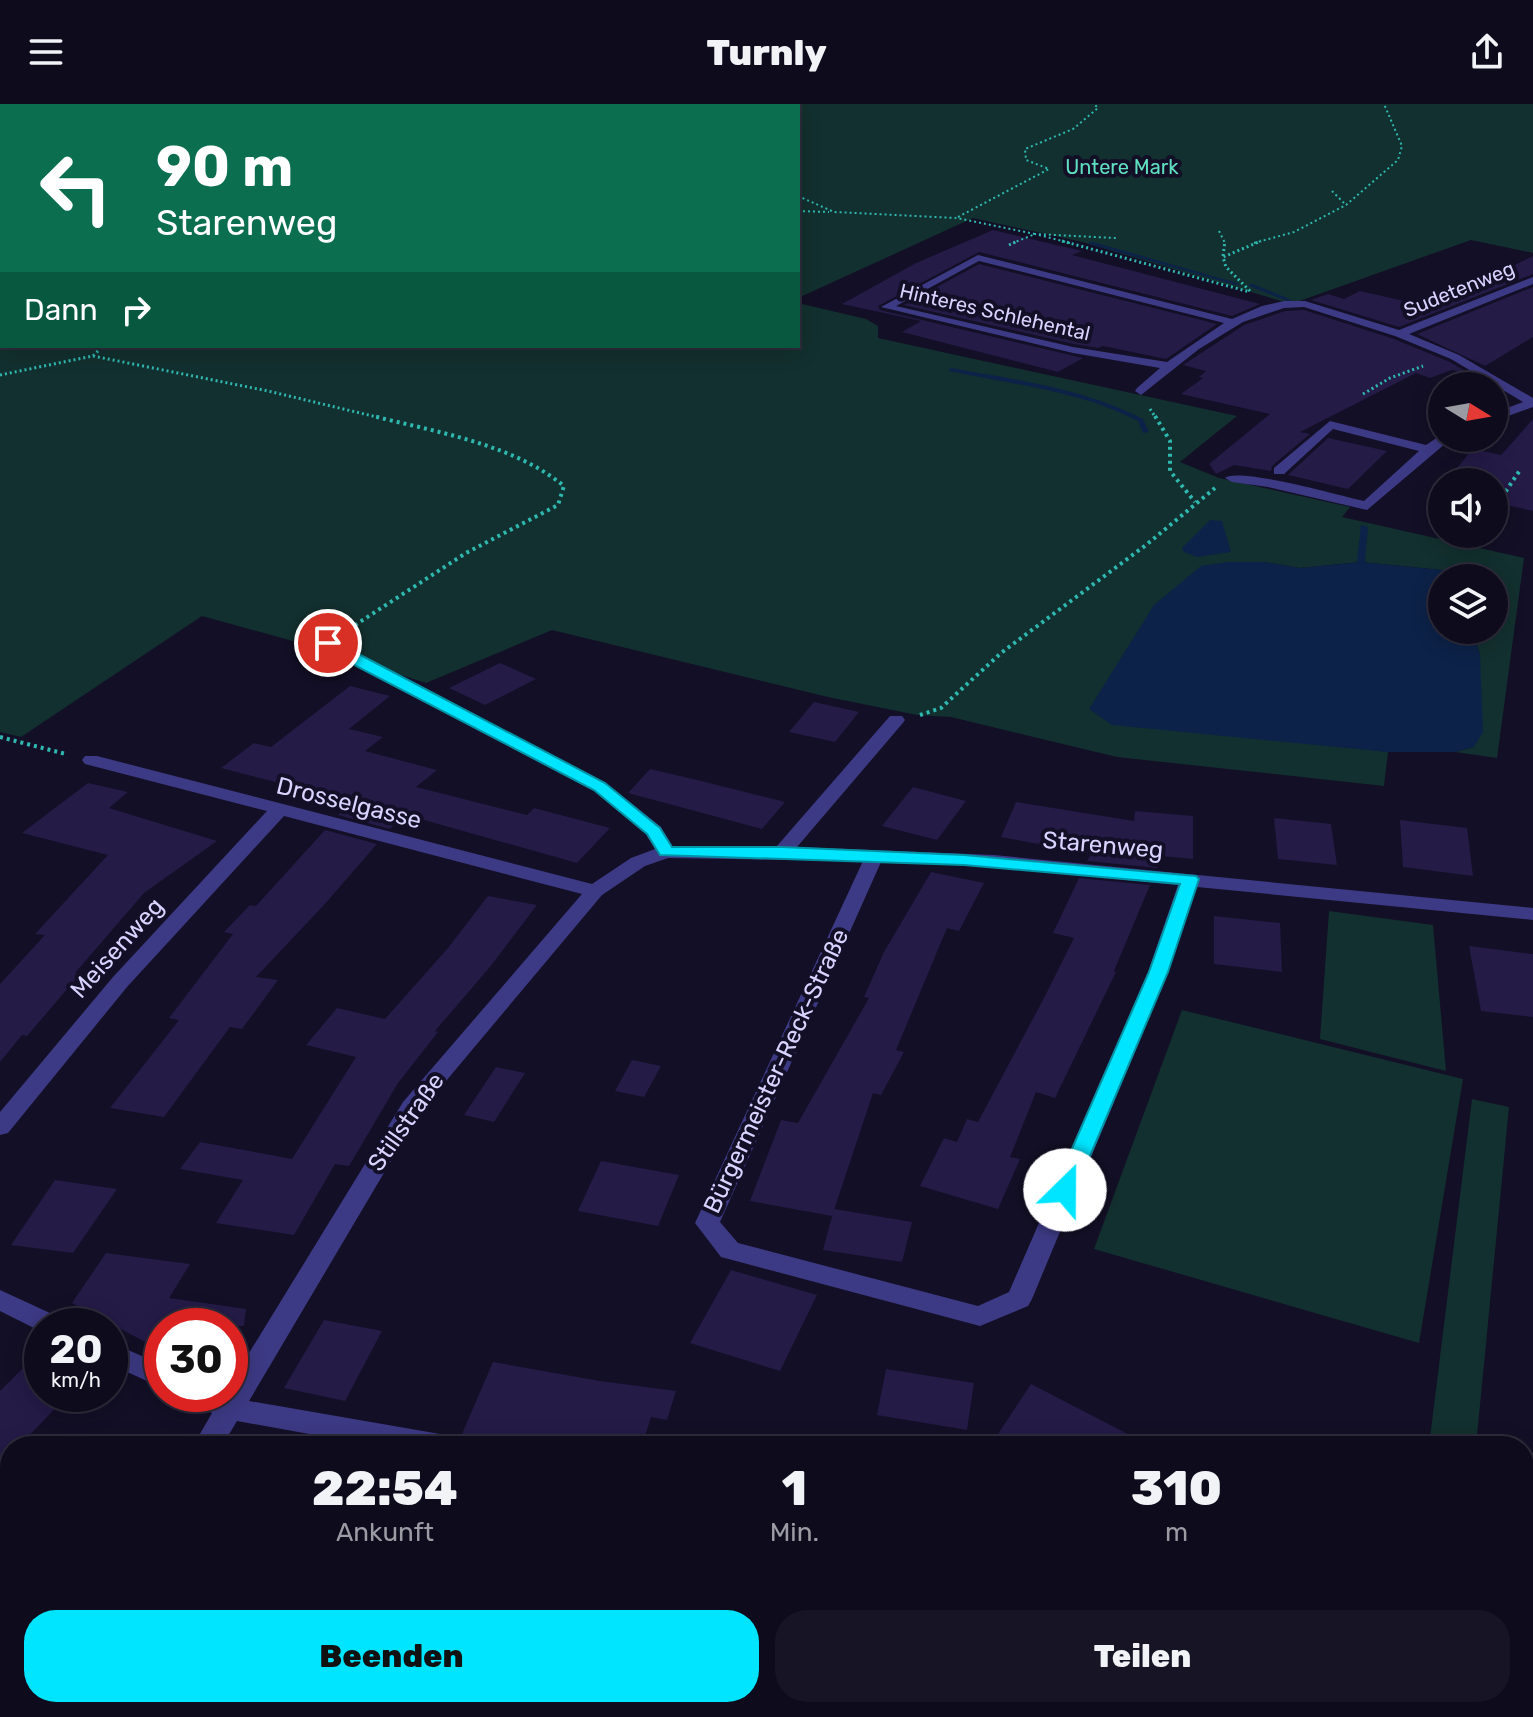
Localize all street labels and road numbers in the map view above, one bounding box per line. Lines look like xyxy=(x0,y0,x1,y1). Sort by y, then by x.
street label: Sudetenweg xyxy=(1400,256,1518,322)
street label: Hinteres Schlehental xyxy=(897,278,1093,346)
street label: Drosselgasse xyxy=(274,771,424,835)
street label: Starenweg xyxy=(1042,826,1164,864)
street label: Meisenweg xyxy=(65,892,169,1004)
street label: Bürgermeister-Reck-Straße xyxy=(698,924,854,1218)
street label: Stillstraße xyxy=(362,1068,450,1176)

